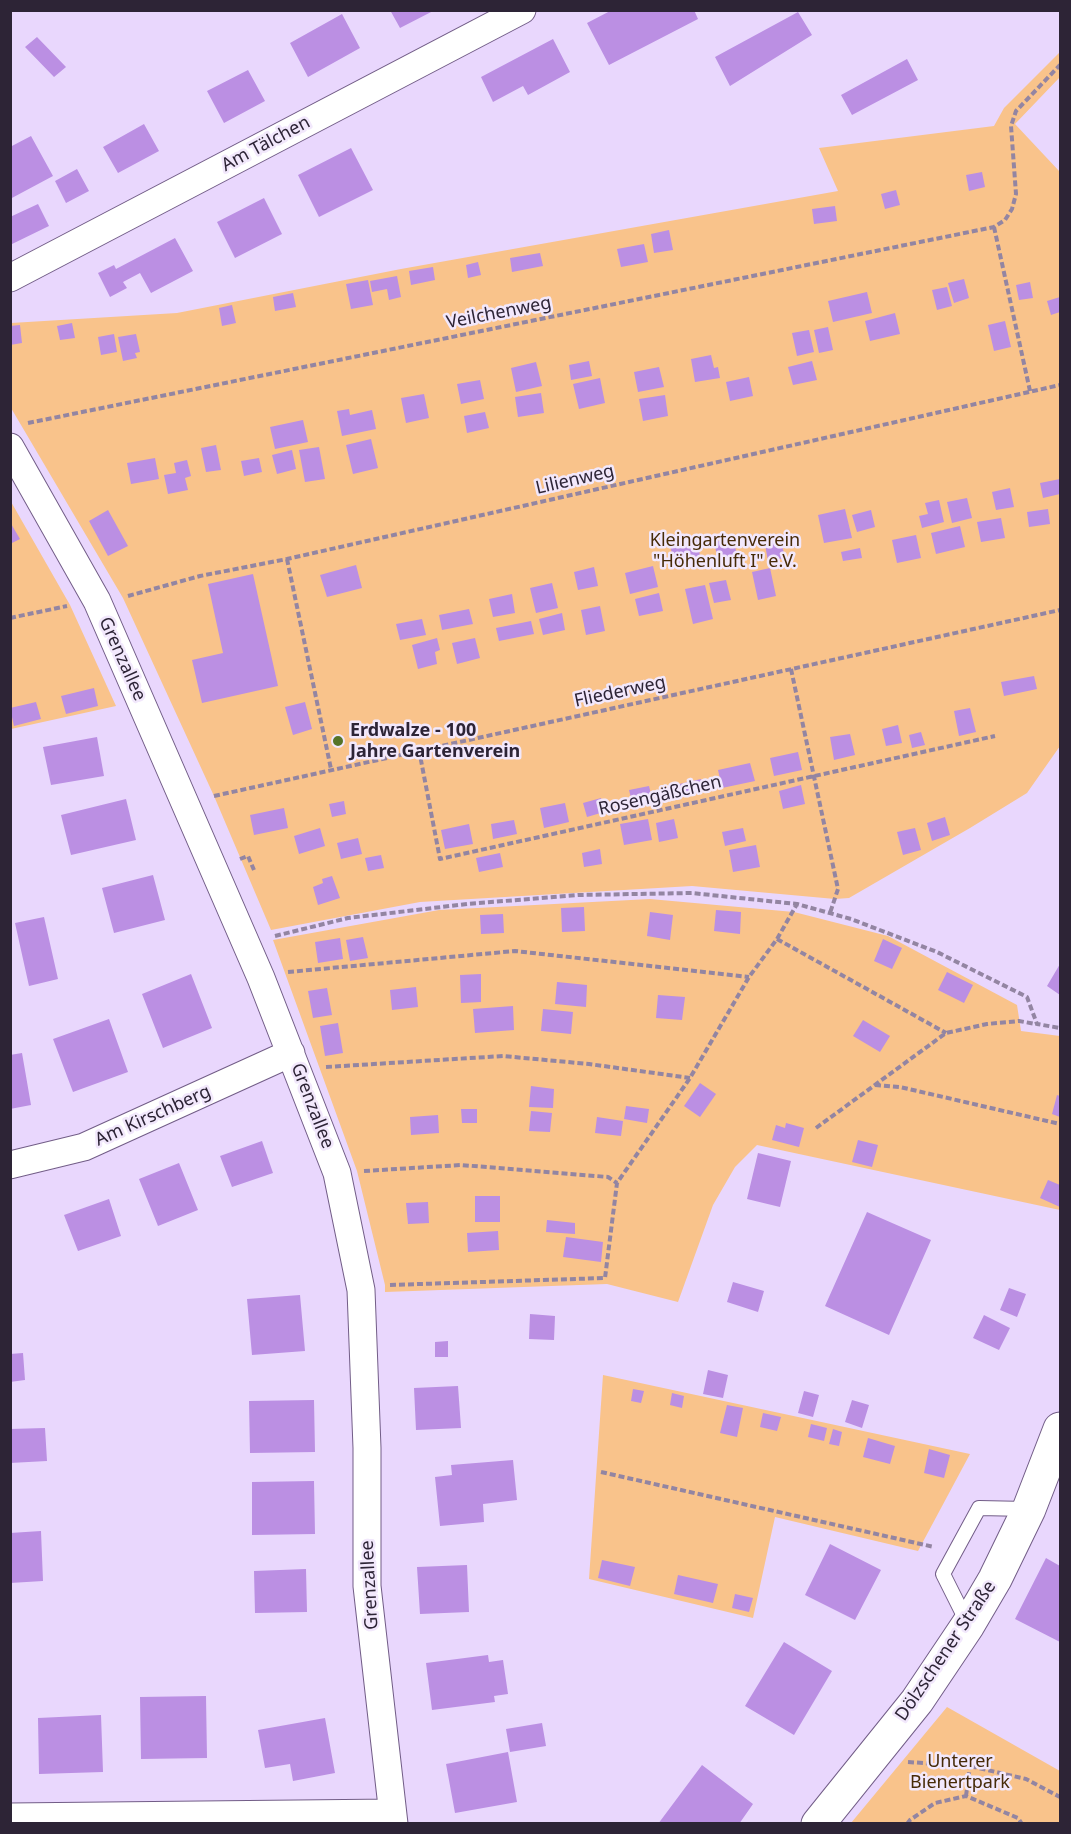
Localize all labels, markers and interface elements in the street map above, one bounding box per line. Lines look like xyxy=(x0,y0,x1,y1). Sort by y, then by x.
street label: Am Tälchen xyxy=(218,112,314,176)
street label: Veilchenweg xyxy=(445,292,553,334)
street label: Lilienweg xyxy=(534,460,616,500)
park label: Kleingartenverein "Höhenluft I" e.V. xyxy=(650,530,800,572)
street label: Grenzallee xyxy=(94,614,150,704)
street label: Fliederweg xyxy=(572,672,668,712)
place label: Erdwalze - 100 Jahre Gartenverein xyxy=(350,720,520,762)
marker: Erdwalze - 100 Jahre Gartenverein xyxy=(331,734,345,748)
street label: Rosengäßchen xyxy=(596,771,724,821)
street label: Grenzallee xyxy=(286,1060,338,1152)
street label: Am Kirschberg xyxy=(92,1081,214,1151)
street label: Grenzallee xyxy=(357,1540,383,1630)
street label: Dölzschener Straße xyxy=(891,1577,1001,1725)
park label: Unterer Bienertpark xyxy=(910,1751,1010,1794)

